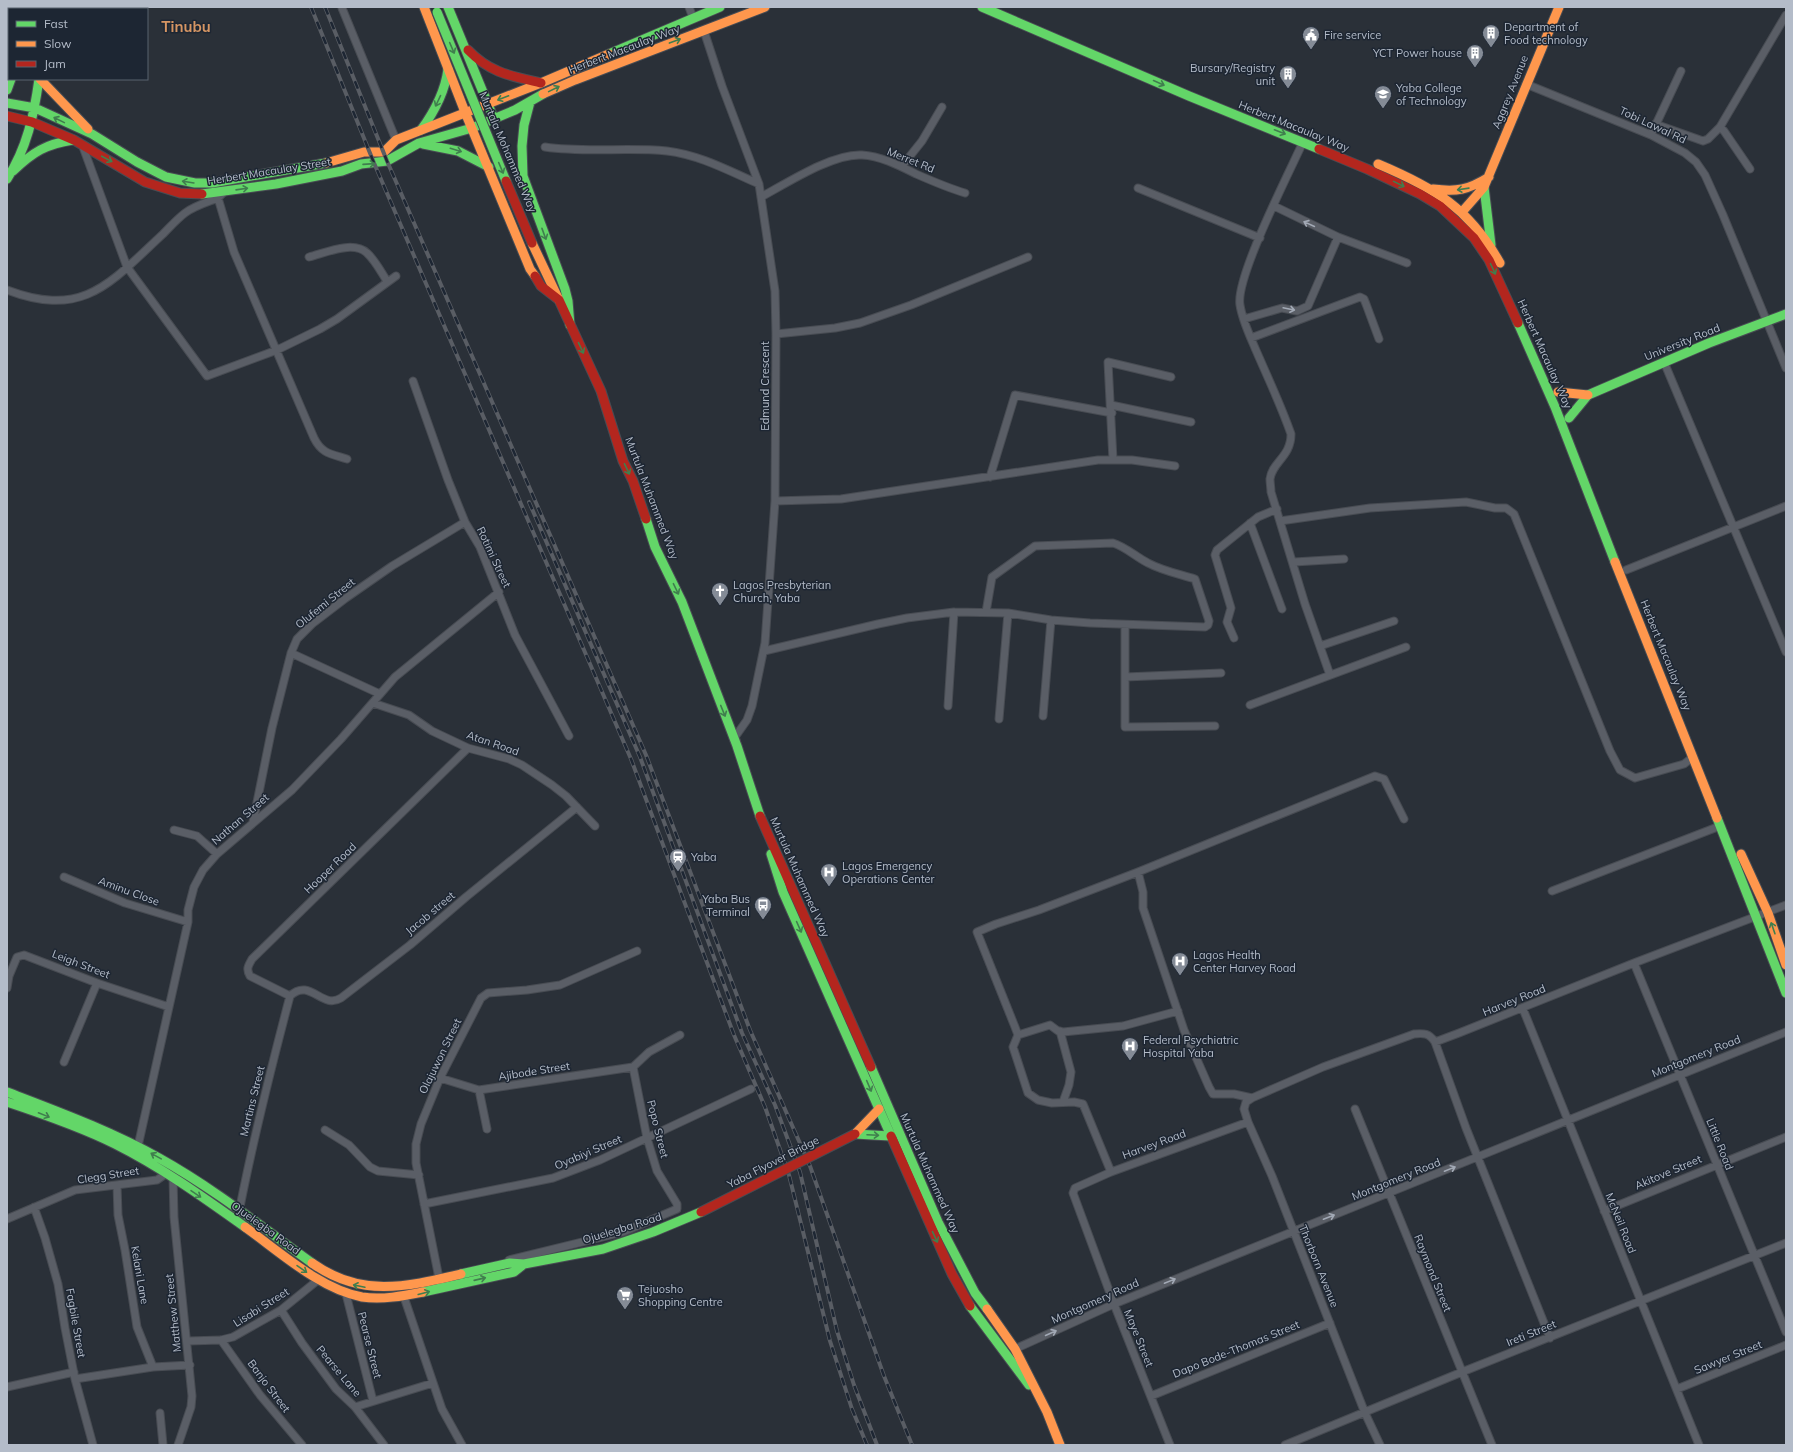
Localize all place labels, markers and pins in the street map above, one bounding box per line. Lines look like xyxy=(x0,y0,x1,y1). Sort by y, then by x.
place label: Department of Food technology xyxy=(1504,20,1588,47)
building icon: Department of Food technology xyxy=(1481,23,1501,48)
public building icon: Fire service xyxy=(1301,25,1321,50)
place label: Fire service xyxy=(1324,28,1381,42)
building icon: YCT Power house xyxy=(1465,43,1485,68)
place label: YCT Power house xyxy=(1372,46,1462,60)
place label: Bursary/Registry unit xyxy=(1190,61,1275,88)
building icon: Bursary/Registry unit xyxy=(1278,64,1298,89)
place label: Yaba College of Technology xyxy=(1395,81,1467,108)
school or university icon: Yaba College of Technology xyxy=(1373,84,1393,109)
place label: Lagos Presbyterian Church, Yaba xyxy=(733,578,831,605)
church icon: Lagos Presbyterian Church, Yaba xyxy=(710,581,730,606)
station icon: Yaba xyxy=(668,847,688,872)
place label: Yaba xyxy=(690,850,717,864)
place label: Lagos Emergency Operations Center xyxy=(842,859,934,886)
hospital icon: Lagos Emergency Operations Center xyxy=(819,862,839,887)
place label: Yaba Bus Terminal xyxy=(701,892,750,919)
bus stop icon: Yaba Bus Terminal xyxy=(753,895,773,920)
place label: Lagos Health Center Harvey Road xyxy=(1193,948,1296,975)
hospital icon: Lagos Health Center Harvey Road xyxy=(1170,951,1190,976)
place label: Federal Psychiatric Hospital Yaba xyxy=(1143,1033,1239,1060)
hospital icon: Federal Psychiatric Hospital Yaba xyxy=(1120,1036,1140,1061)
place label: Tejuosho Shopping Centre xyxy=(638,1282,723,1309)
supermarket icon: Tejuosho Shopping Centre xyxy=(615,1285,635,1310)

